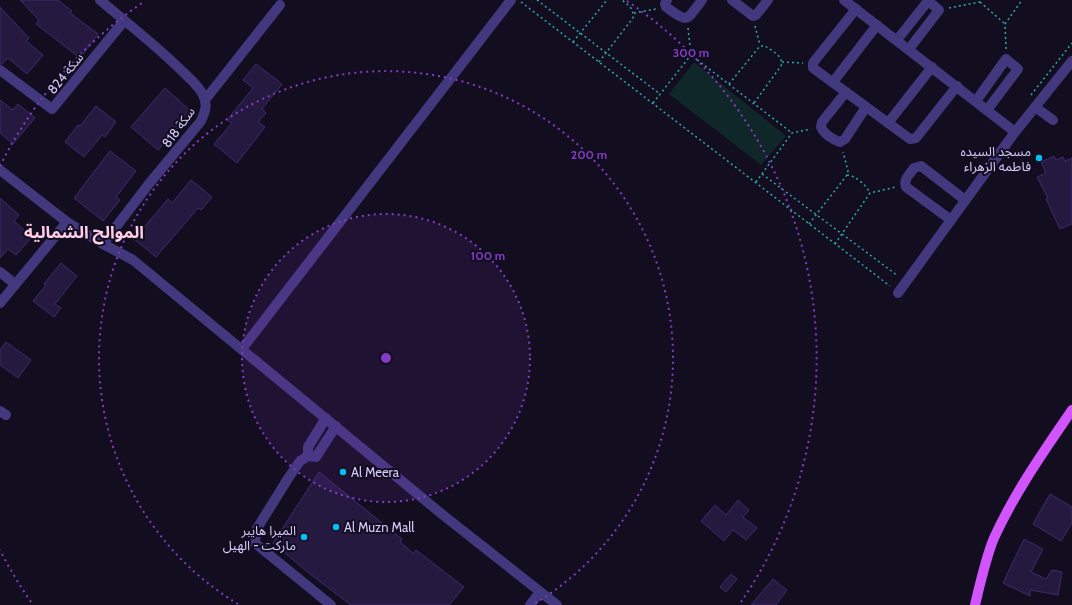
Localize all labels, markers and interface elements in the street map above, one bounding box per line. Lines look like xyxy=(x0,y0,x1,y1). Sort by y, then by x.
text: 300 m xyxy=(673,45,709,60)
street label: سكة 824 xyxy=(44,49,86,97)
street label: سكة 818 xyxy=(158,104,198,150)
place label: مسجد السيده فاطمه الزهراء xyxy=(960,143,1031,174)
text: 200 m xyxy=(571,147,607,162)
marker: مسجد السيده فاطمه الزهراء xyxy=(1034,153,1044,163)
district label: الموالح الشمالية xyxy=(24,222,144,245)
text: 100 m xyxy=(471,248,505,263)
centre of rings xyxy=(379,351,393,365)
place label: Al Meera xyxy=(351,464,400,480)
marker: Al Meera xyxy=(338,467,348,477)
place label: Al Muzn Mall xyxy=(344,519,414,535)
place label: الميرا هايبر ماركت - الهيل xyxy=(223,522,296,554)
marker: Al Muzn Mall xyxy=(331,522,341,532)
marker: الميرا هايبر ماركت - الهيل xyxy=(299,532,309,542)

